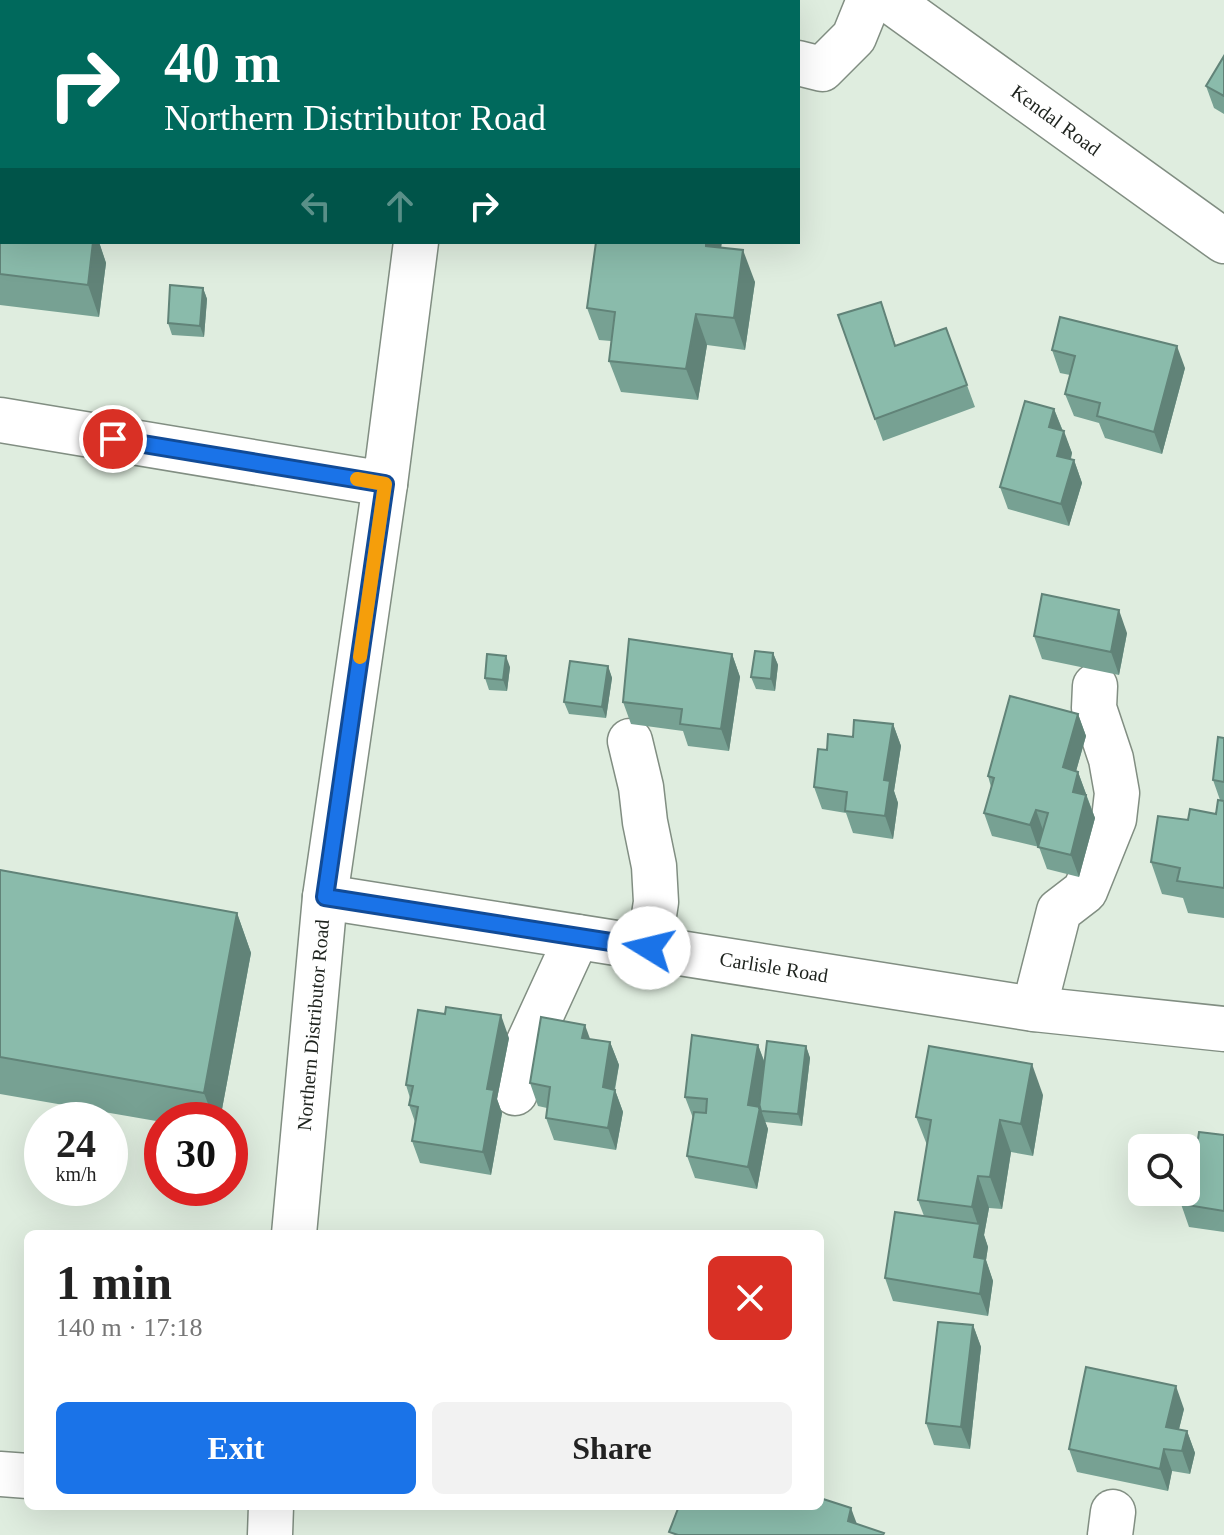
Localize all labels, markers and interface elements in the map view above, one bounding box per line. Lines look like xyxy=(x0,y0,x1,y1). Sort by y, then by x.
icon: right xyxy=(32,32,136,136)
text: 40 m xyxy=(164,32,281,94)
street label: Kendal Road xyxy=(1007,80,1105,160)
text: Northern Distributor Road xyxy=(164,98,546,138)
icon: left xyxy=(294,184,338,228)
icon: ahead xyxy=(378,184,422,228)
icon: right xyxy=(462,184,506,228)
pin xyxy=(79,405,147,473)
icon: arrive xyxy=(91,417,135,461)
position arrow xyxy=(607,906,691,990)
street label: Northern Distributor Road xyxy=(293,918,333,1132)
street label: Carlisle Road xyxy=(718,948,830,986)
speed limit sign: 30 xyxy=(144,1102,248,1206)
text: 24 xyxy=(56,1121,96,1166)
map controls xyxy=(1128,1134,1200,1206)
button: search xyxy=(1128,1134,1200,1206)
text: km/h xyxy=(55,1163,97,1185)
text: 1 min xyxy=(56,1256,172,1309)
button: close xyxy=(708,1256,792,1340)
text: 140 m · 17:18 xyxy=(56,1313,203,1342)
button: Exit xyxy=(56,1402,416,1494)
button: Share xyxy=(432,1402,792,1494)

